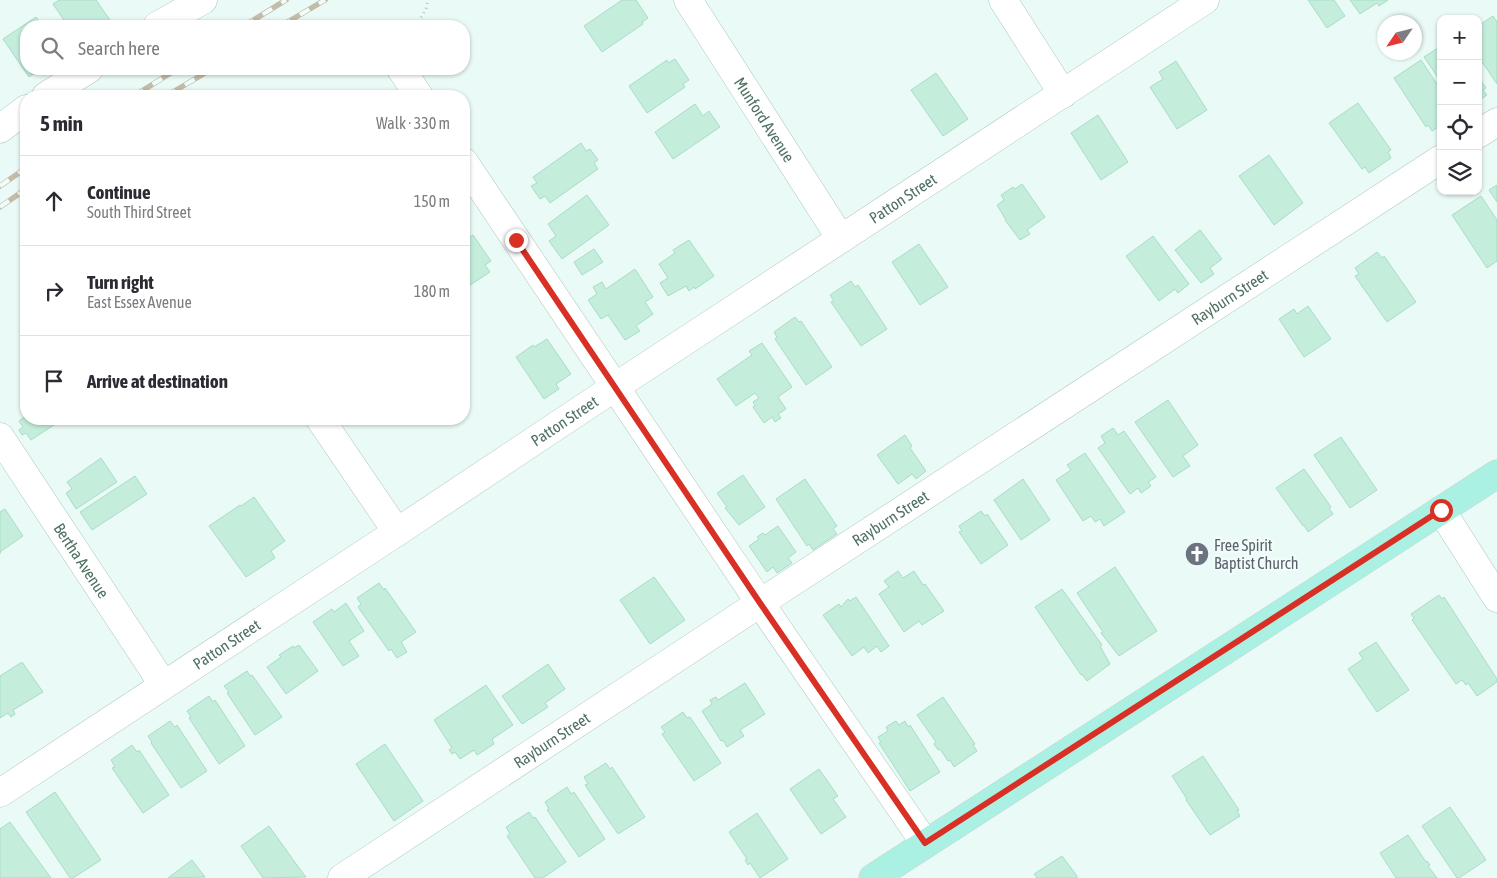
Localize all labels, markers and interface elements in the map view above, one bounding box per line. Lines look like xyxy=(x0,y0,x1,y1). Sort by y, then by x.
north arrow xyxy=(1377,15,1422,60)
map controls xyxy=(1437,15,1482,195)
button: + xyxy=(1437,15,1482,60)
search box xyxy=(20,20,470,75)
icon: search xyxy=(38,34,66,62)
text: Search here xyxy=(78,37,160,59)
button: − xyxy=(1437,60,1482,105)
street label: Munford Avenue xyxy=(731,74,798,165)
button: locate xyxy=(1437,105,1482,150)
text: 5 min xyxy=(40,111,83,135)
text: Walk · 330 m xyxy=(376,114,450,132)
button: layers xyxy=(1437,150,1482,195)
street label: Patton Street xyxy=(866,170,940,227)
text: Continue xyxy=(87,181,151,203)
icon: ahead xyxy=(40,187,68,215)
text: 150 m xyxy=(414,192,450,210)
text: South Third Street xyxy=(87,203,191,221)
route end xyxy=(505,229,528,252)
street label: Rayburn Street xyxy=(1188,265,1271,328)
text: Turn right xyxy=(87,271,154,293)
icon: right xyxy=(40,277,68,305)
text: 180 m xyxy=(414,282,450,300)
text: East Essex Avenue xyxy=(87,293,192,311)
icon: arrive xyxy=(40,367,68,395)
text: Arrive at destination xyxy=(87,370,228,392)
street label: Patton Street xyxy=(527,392,602,449)
street label: Rayburn Street xyxy=(849,486,932,549)
route start xyxy=(1430,499,1453,522)
street label: Bertha Avenue xyxy=(50,520,113,601)
place label: Free Spirit Baptist Church xyxy=(1214,536,1298,573)
church icon: Free Spirit Baptist Church xyxy=(1184,541,1210,567)
street label: Patton Street xyxy=(189,615,264,673)
street label: Rayburn Street xyxy=(510,708,593,772)

